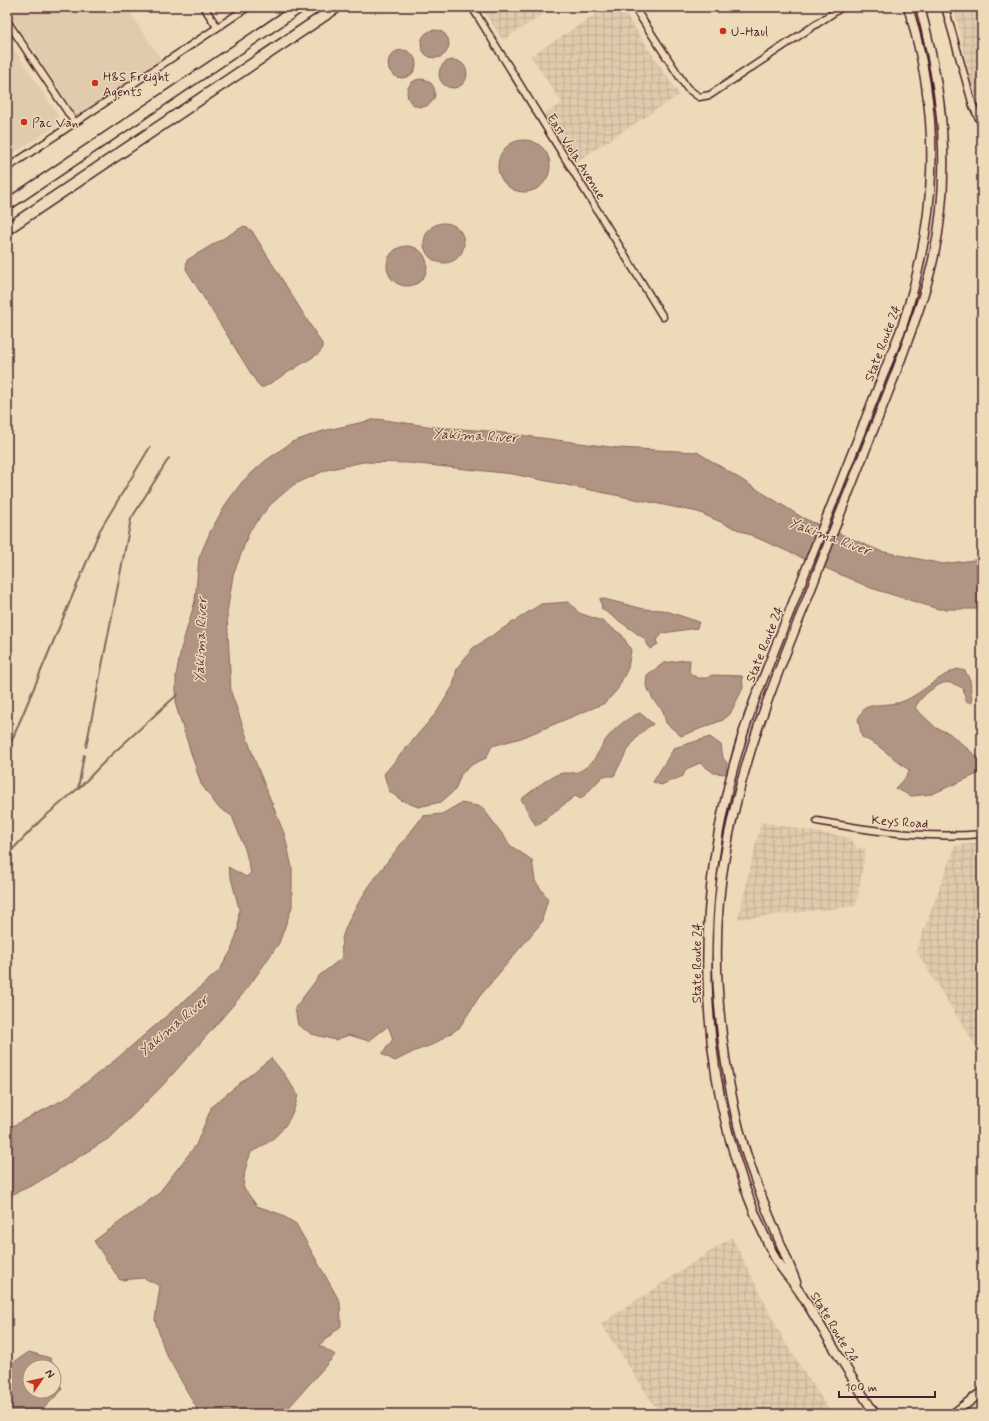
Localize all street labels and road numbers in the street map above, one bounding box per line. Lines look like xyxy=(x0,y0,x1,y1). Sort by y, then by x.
street label: East Viola Avenue xyxy=(542,111,609,203)
street label: State Route 24 xyxy=(861,303,906,384)
street label: State Route 24 xyxy=(742,604,788,685)
street label: Keys Road xyxy=(871,812,929,833)
street label: State Route 24 xyxy=(689,923,706,1003)
street label: State Route 24 xyxy=(806,1289,862,1367)

